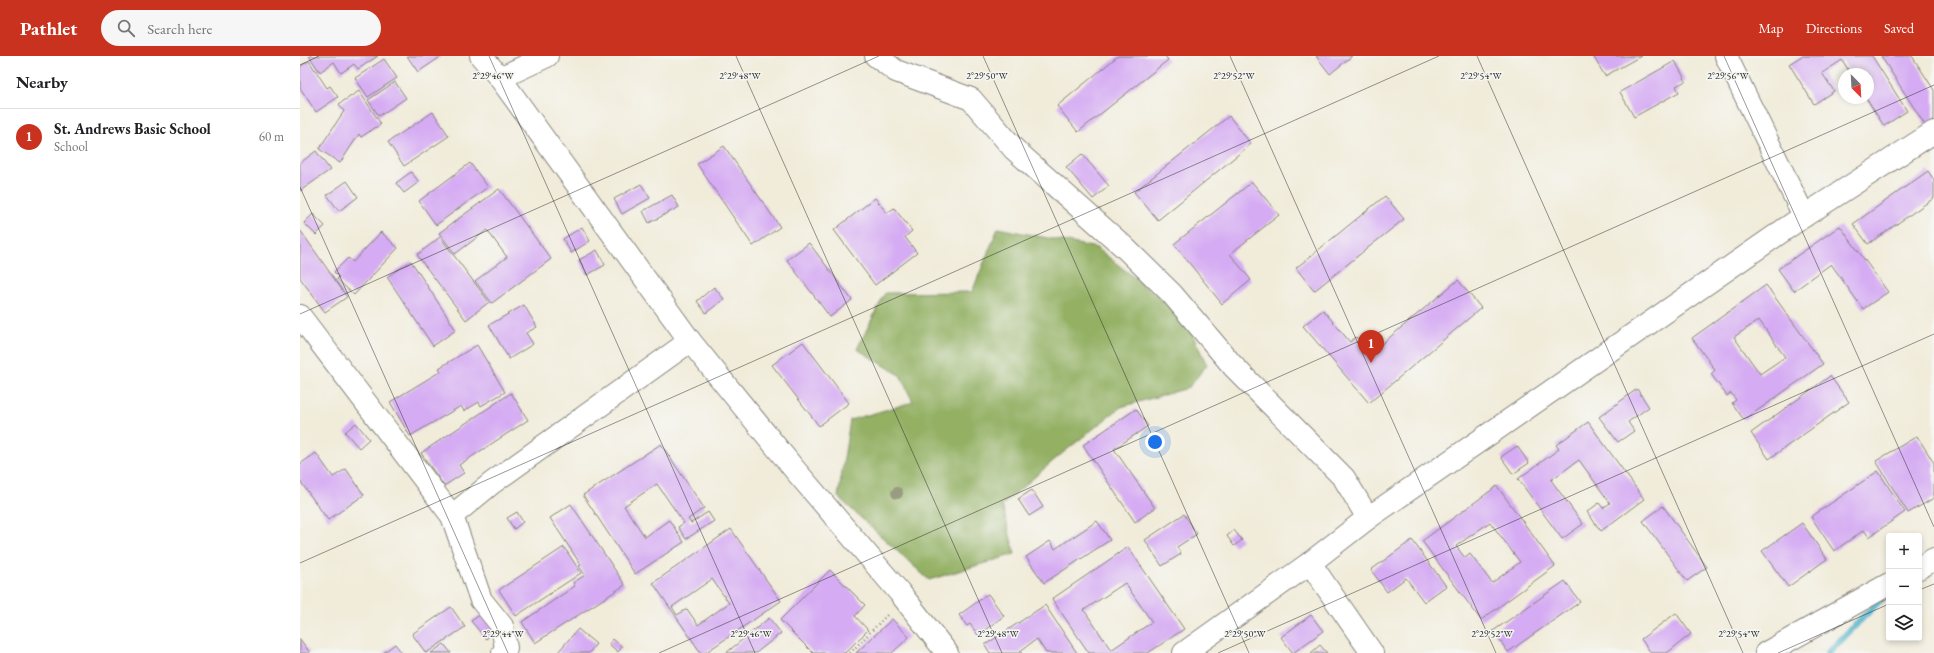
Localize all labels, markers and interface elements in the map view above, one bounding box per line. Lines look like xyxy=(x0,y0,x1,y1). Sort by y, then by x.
search box xyxy=(101,10,381,46)
text: Pathlet xyxy=(20,16,77,41)
icon: search xyxy=(115,17,137,39)
text: Search here xyxy=(147,19,212,38)
text: Map xyxy=(1758,19,1784,37)
text: Directions xyxy=(1806,19,1862,37)
text: Saved xyxy=(1884,19,1914,37)
north arrow xyxy=(1838,68,1874,104)
text: 2°29'46"W xyxy=(472,69,515,82)
text: 2°29'48"W xyxy=(719,69,762,82)
text: 2°29'50"W xyxy=(966,69,1009,82)
text: 2°29'52"W xyxy=(1213,69,1256,82)
text: 2°29'54"W xyxy=(1460,69,1503,82)
text: 2°29'56"W xyxy=(1707,69,1750,82)
text: Nearby xyxy=(16,71,68,93)
text: St. Andrews Basic School xyxy=(54,119,211,138)
text: 1 xyxy=(26,128,32,145)
text: 60 m xyxy=(259,128,284,145)
text: School xyxy=(54,138,88,155)
pin: 1 xyxy=(1358,330,1384,363)
your location xyxy=(1145,432,1165,452)
map controls xyxy=(1886,533,1922,641)
button: + xyxy=(1886,533,1922,569)
button: − xyxy=(1886,569,1922,605)
button: layers xyxy=(1886,605,1922,641)
text: 2°29'44"W xyxy=(482,627,525,640)
text: 2°29'46"W xyxy=(730,627,773,640)
text: 2°29'48"W xyxy=(977,627,1020,640)
text: 2°29'50"W xyxy=(1224,627,1267,640)
text: 2°29'52"W xyxy=(1471,627,1514,640)
text: 2°29'54"W xyxy=(1718,627,1761,640)

